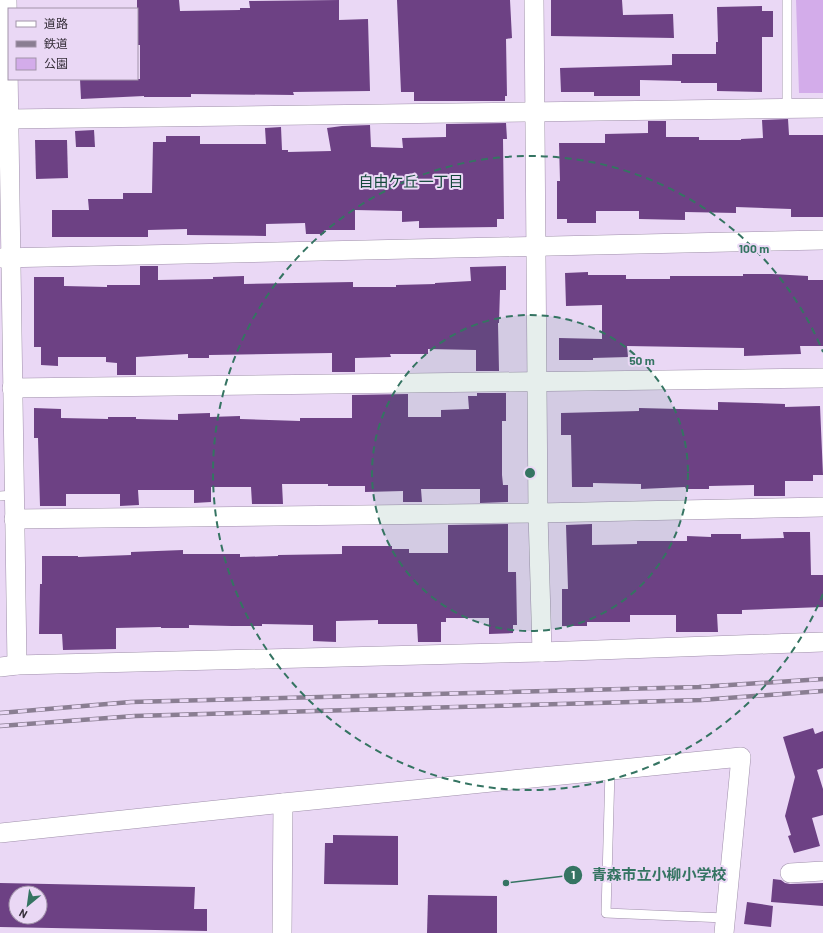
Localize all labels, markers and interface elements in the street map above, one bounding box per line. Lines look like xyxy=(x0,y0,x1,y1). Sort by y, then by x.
legend xyxy=(8,8,138,80)
text: 道路 xyxy=(44,16,68,30)
text: 鉄道 xyxy=(44,36,68,50)
text: 公園 xyxy=(44,56,68,70)
district label: 自由ケ丘一丁目 xyxy=(358,172,464,190)
text: 100 m xyxy=(739,241,769,255)
text: 50 m xyxy=(629,353,655,367)
centre of rings xyxy=(523,466,537,480)
callout: 青森市立小柳小学校 xyxy=(563,861,734,888)
text: 青森市立小柳小学校 xyxy=(591,865,727,883)
text: 1 xyxy=(571,867,575,881)
north arrow xyxy=(8,885,48,925)
text: N xyxy=(17,907,29,922)

